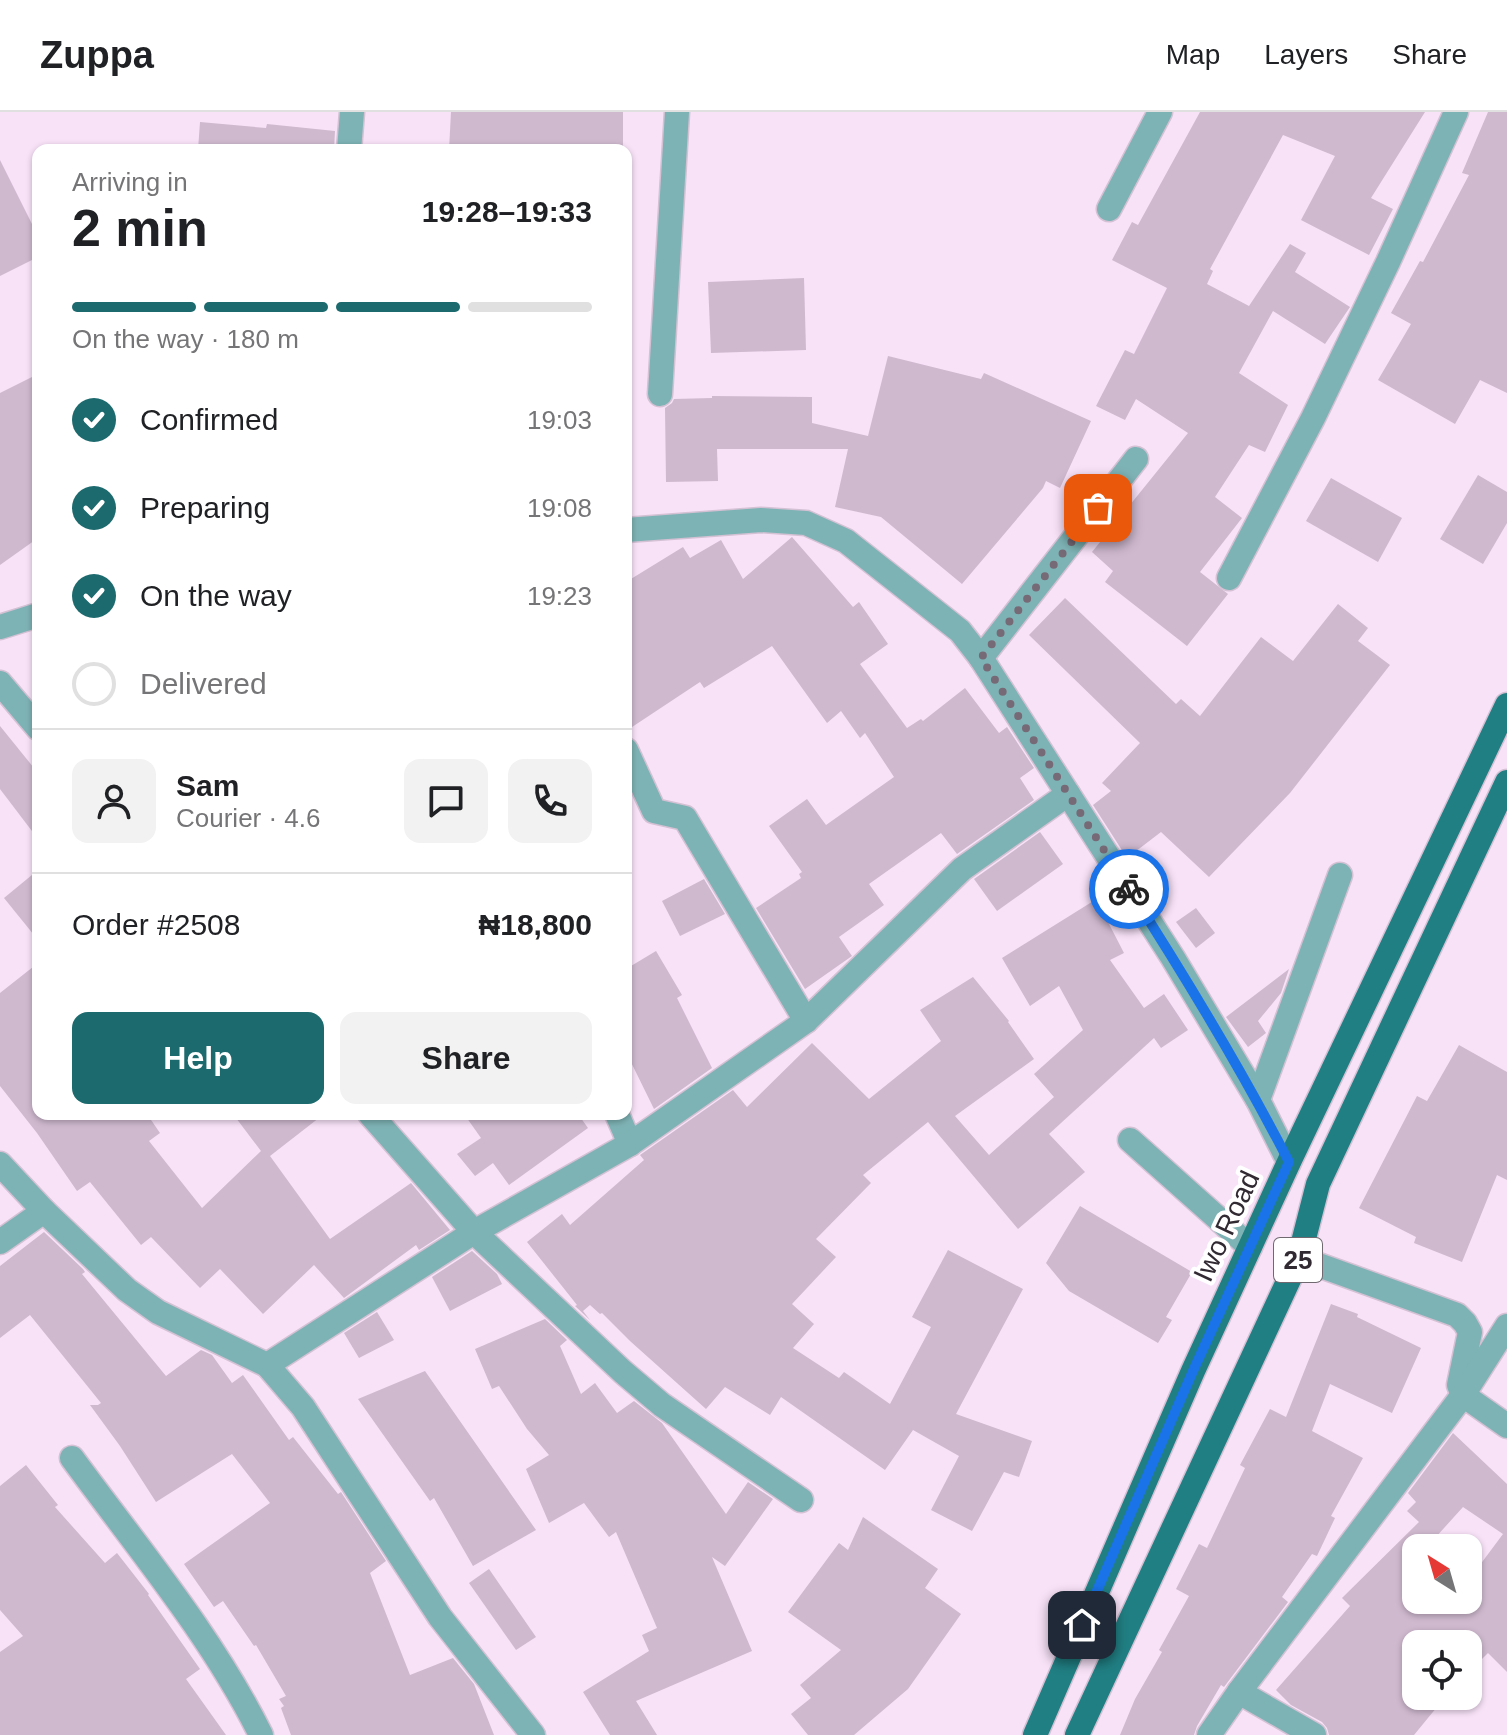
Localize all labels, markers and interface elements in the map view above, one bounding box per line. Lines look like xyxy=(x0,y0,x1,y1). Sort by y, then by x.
text: Zuppa xyxy=(40,34,154,76)
text: Map xyxy=(1166,39,1220,70)
text: Layers xyxy=(1264,39,1348,70)
text: Share xyxy=(1392,39,1467,70)
text: Arriving in xyxy=(72,167,188,197)
text: 19:28–19:33 xyxy=(422,195,592,228)
text: 2 min xyxy=(72,199,208,257)
text: On the way · 180 m xyxy=(72,324,299,354)
icon: check xyxy=(72,398,116,442)
text: Confirmed xyxy=(140,403,278,436)
text: 19:03 xyxy=(527,405,592,435)
pin xyxy=(1064,474,1132,542)
icon: check xyxy=(72,486,116,530)
icon: bag xyxy=(1076,486,1120,530)
text: Preparing xyxy=(140,491,270,524)
text: 19:08 xyxy=(527,493,592,523)
icon: check xyxy=(72,574,116,618)
text: On the way xyxy=(140,579,292,612)
text: 19:23 xyxy=(527,581,592,611)
text: Delivered xyxy=(140,667,267,700)
button: person xyxy=(72,759,156,843)
button: chat xyxy=(404,759,488,843)
button: phone xyxy=(508,759,592,843)
text: Sam xyxy=(176,769,239,802)
text: Courier · 4.6 xyxy=(176,803,321,833)
courier xyxy=(1089,849,1169,929)
icon: bike xyxy=(1107,867,1151,911)
text: Order #2508 xyxy=(72,908,240,941)
text: ₦18,800 xyxy=(479,908,592,941)
button: Help xyxy=(72,1012,324,1104)
button: Share xyxy=(340,1012,592,1104)
street label: Iwo Road xyxy=(1187,1166,1265,1286)
road number: 25 xyxy=(1274,1238,1322,1282)
north arrow xyxy=(1402,1534,1482,1614)
map controls xyxy=(1402,1534,1482,1710)
pin xyxy=(1048,1591,1116,1659)
icon: home xyxy=(1060,1603,1104,1647)
button: locate xyxy=(1402,1630,1482,1710)

